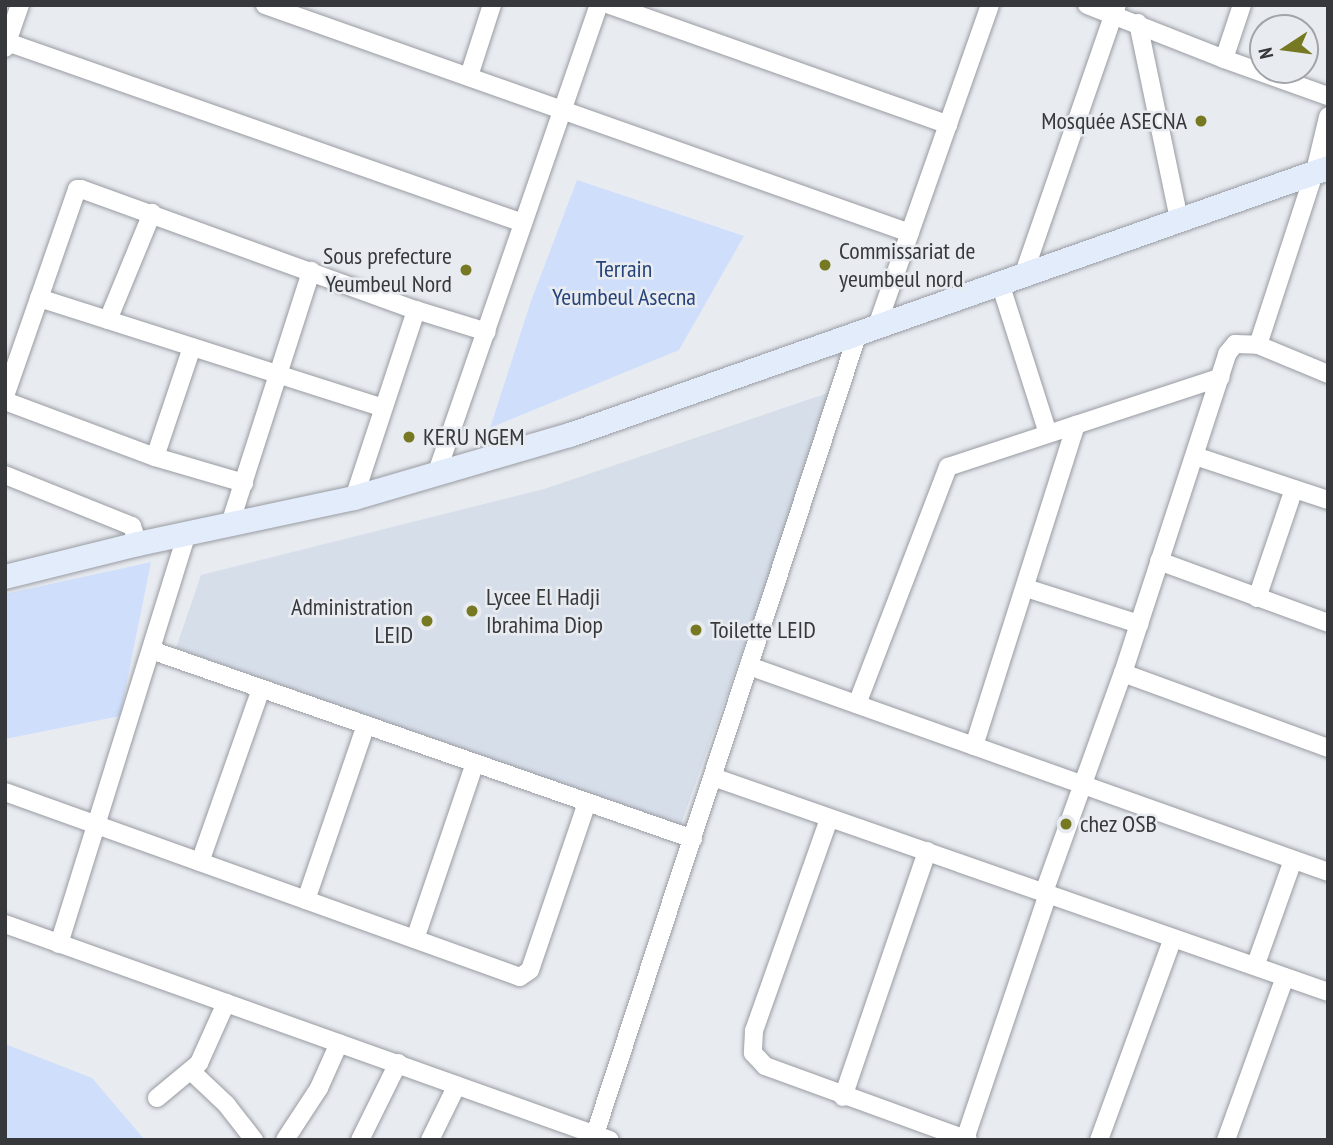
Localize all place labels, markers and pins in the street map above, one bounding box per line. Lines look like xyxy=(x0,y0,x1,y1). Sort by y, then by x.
place label: Mosquée ASECNA xyxy=(1041,107,1187,135)
marker: Mosquée ASECNA xyxy=(1193,113,1209,129)
place label: Commissariat de yeumbeul nord xyxy=(839,237,975,293)
place label: Sous prefecture Yeumbeul Nord xyxy=(323,242,452,298)
marker: Commissariat de yeumbeul nord xyxy=(817,257,833,273)
marker: Sous prefecture Yeumbeul Nord xyxy=(458,262,474,278)
place label: KERU NGEM xyxy=(423,423,525,451)
marker: KERU NGEM xyxy=(401,429,417,445)
place label: Lycee El Hadji Ibrahima Diop xyxy=(486,583,603,639)
place label: Administration LEID xyxy=(291,593,413,649)
marker: Lycee El Hadji Ibrahima Diop xyxy=(464,603,480,619)
marker: Administration LEID xyxy=(419,613,435,629)
place label: Toilette LEID xyxy=(710,616,816,644)
marker: Toilette LEID xyxy=(688,622,704,638)
place label: chez OSB xyxy=(1080,810,1157,838)
marker: chez OSB xyxy=(1058,816,1074,832)

